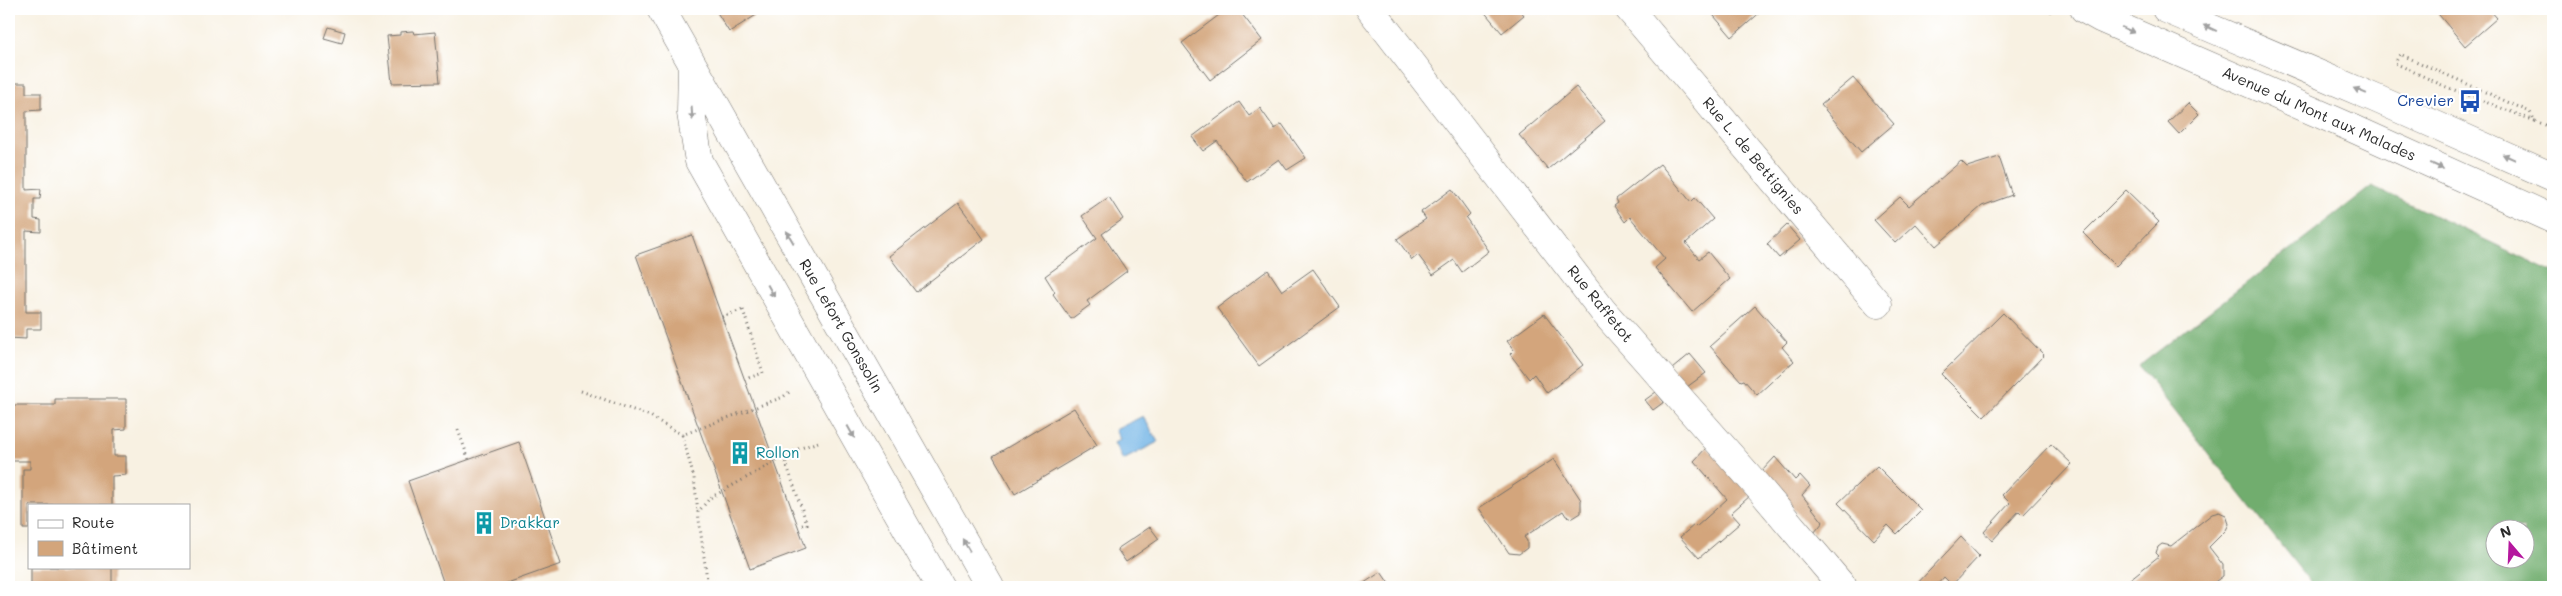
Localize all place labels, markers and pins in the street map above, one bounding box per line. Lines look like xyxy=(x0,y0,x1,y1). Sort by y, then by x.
bus stop icon: Crevier xyxy=(2457,88,2483,114)
place label: Crevier xyxy=(2397,90,2454,110)
building icon: Rollon xyxy=(727,440,753,466)
place label: Rollon xyxy=(756,442,799,462)
building icon: Drakkar xyxy=(471,510,497,536)
place label: Drakkar xyxy=(500,512,560,532)

